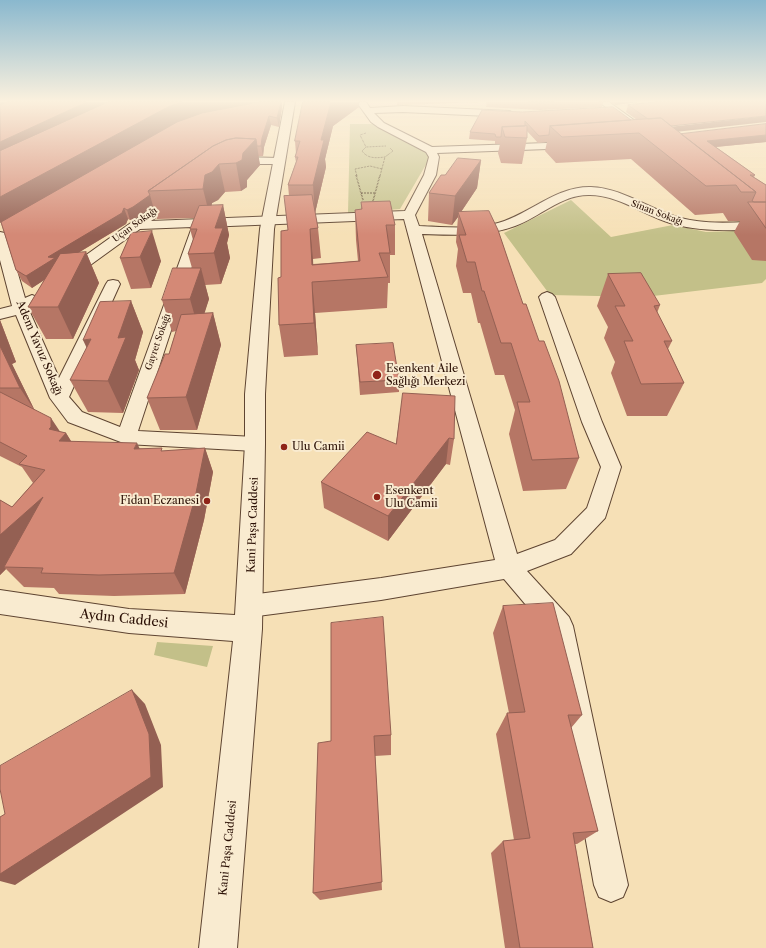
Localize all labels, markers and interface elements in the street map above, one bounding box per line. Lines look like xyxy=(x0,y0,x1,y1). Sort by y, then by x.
street label: Sinan Sokağı xyxy=(630,198,684,228)
street label: Uçan Sokağı xyxy=(111,205,159,245)
street label: Adem Yavuz Sokağı xyxy=(13,299,65,397)
street label: Gayret Sokağı xyxy=(143,312,173,372)
place label: Esenkent Aile Sağlığı Merkezi xyxy=(386,362,465,388)
marker: Esenkent Aile Sağlığı Merkezi xyxy=(371,369,383,381)
place label: Ulu Camii xyxy=(292,440,345,454)
marker: Ulu Camii xyxy=(279,442,289,452)
street label: Kani Paşa Caddesi xyxy=(245,477,261,573)
place label: Esenkent Ulu Camii xyxy=(385,484,438,510)
marker: Esenkent Ulu Camii xyxy=(372,492,382,502)
place label: Fidan Eczanesi xyxy=(120,494,199,508)
marker: Fidan Eczanesi xyxy=(202,496,212,506)
street label: Aydın Caddesi xyxy=(79,607,169,631)
street label: Kani Paşa Caddesi xyxy=(216,800,240,896)

